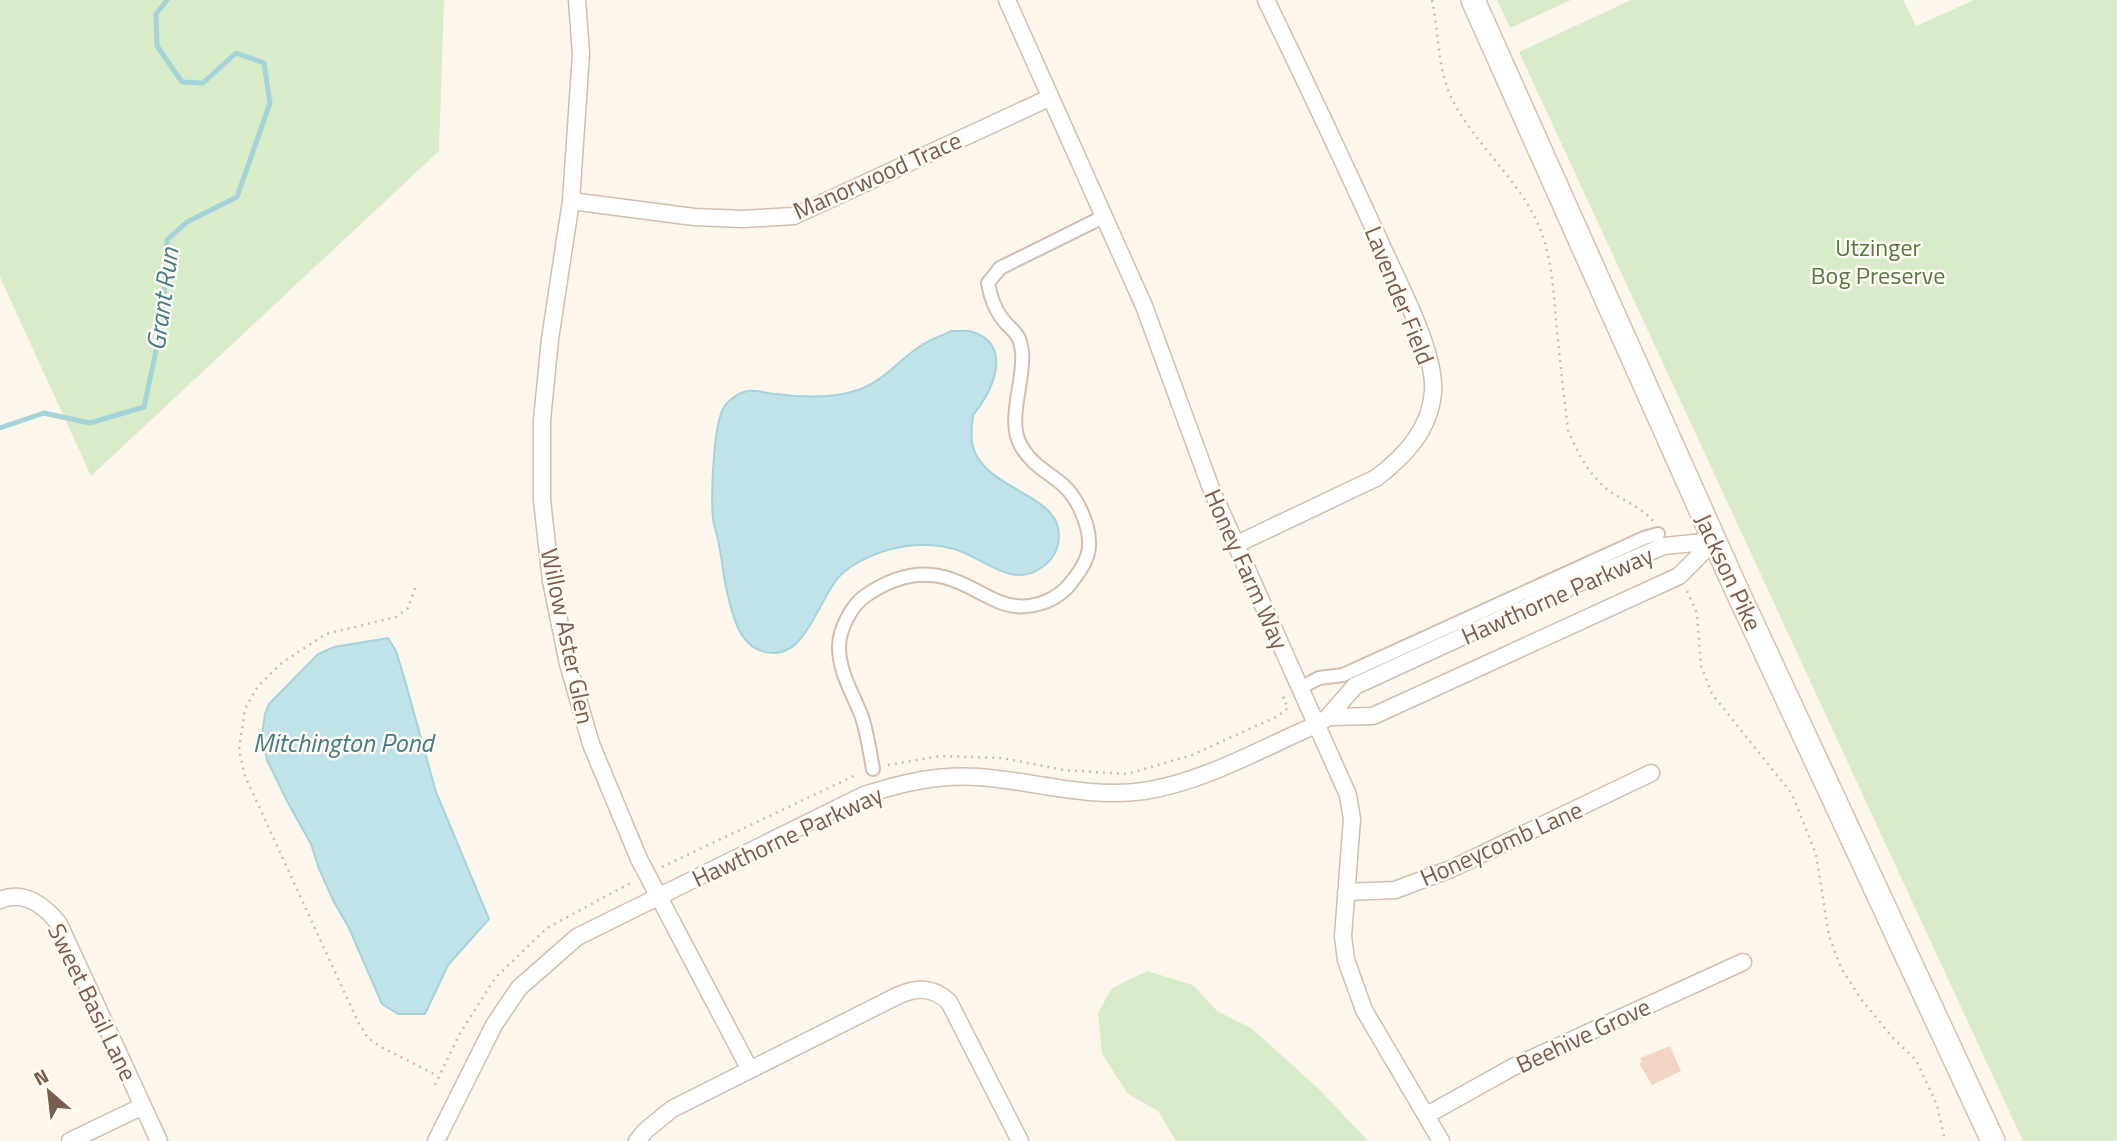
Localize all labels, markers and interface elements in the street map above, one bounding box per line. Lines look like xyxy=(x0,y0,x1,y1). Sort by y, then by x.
street label: Manorwood Trace xyxy=(787,122,967,228)
street label: Lavender Field xyxy=(1356,220,1444,370)
park label: Utzinger Bog Preserve xyxy=(1811,229,1945,293)
water label: Grant Run xyxy=(136,244,189,353)
street label: Honey Farm Way xyxy=(1196,483,1299,655)
street label: Jackson Pike xyxy=(1686,507,1772,637)
street label: Hawthorne Parkway xyxy=(1455,536,1659,653)
street label: Willow Aster Glen xyxy=(532,545,604,727)
water label: Mitchington Pond xyxy=(253,723,436,762)
street label: Hawthorne Parkway xyxy=(686,776,889,896)
street label: Honeycomb Lane xyxy=(1414,791,1588,895)
street label: Sweet Basil Lane xyxy=(39,917,147,1087)
street label: Beehive Grove xyxy=(1510,988,1656,1082)
north arrow xyxy=(14,1057,84,1127)
text: N xyxy=(28,1061,53,1092)

